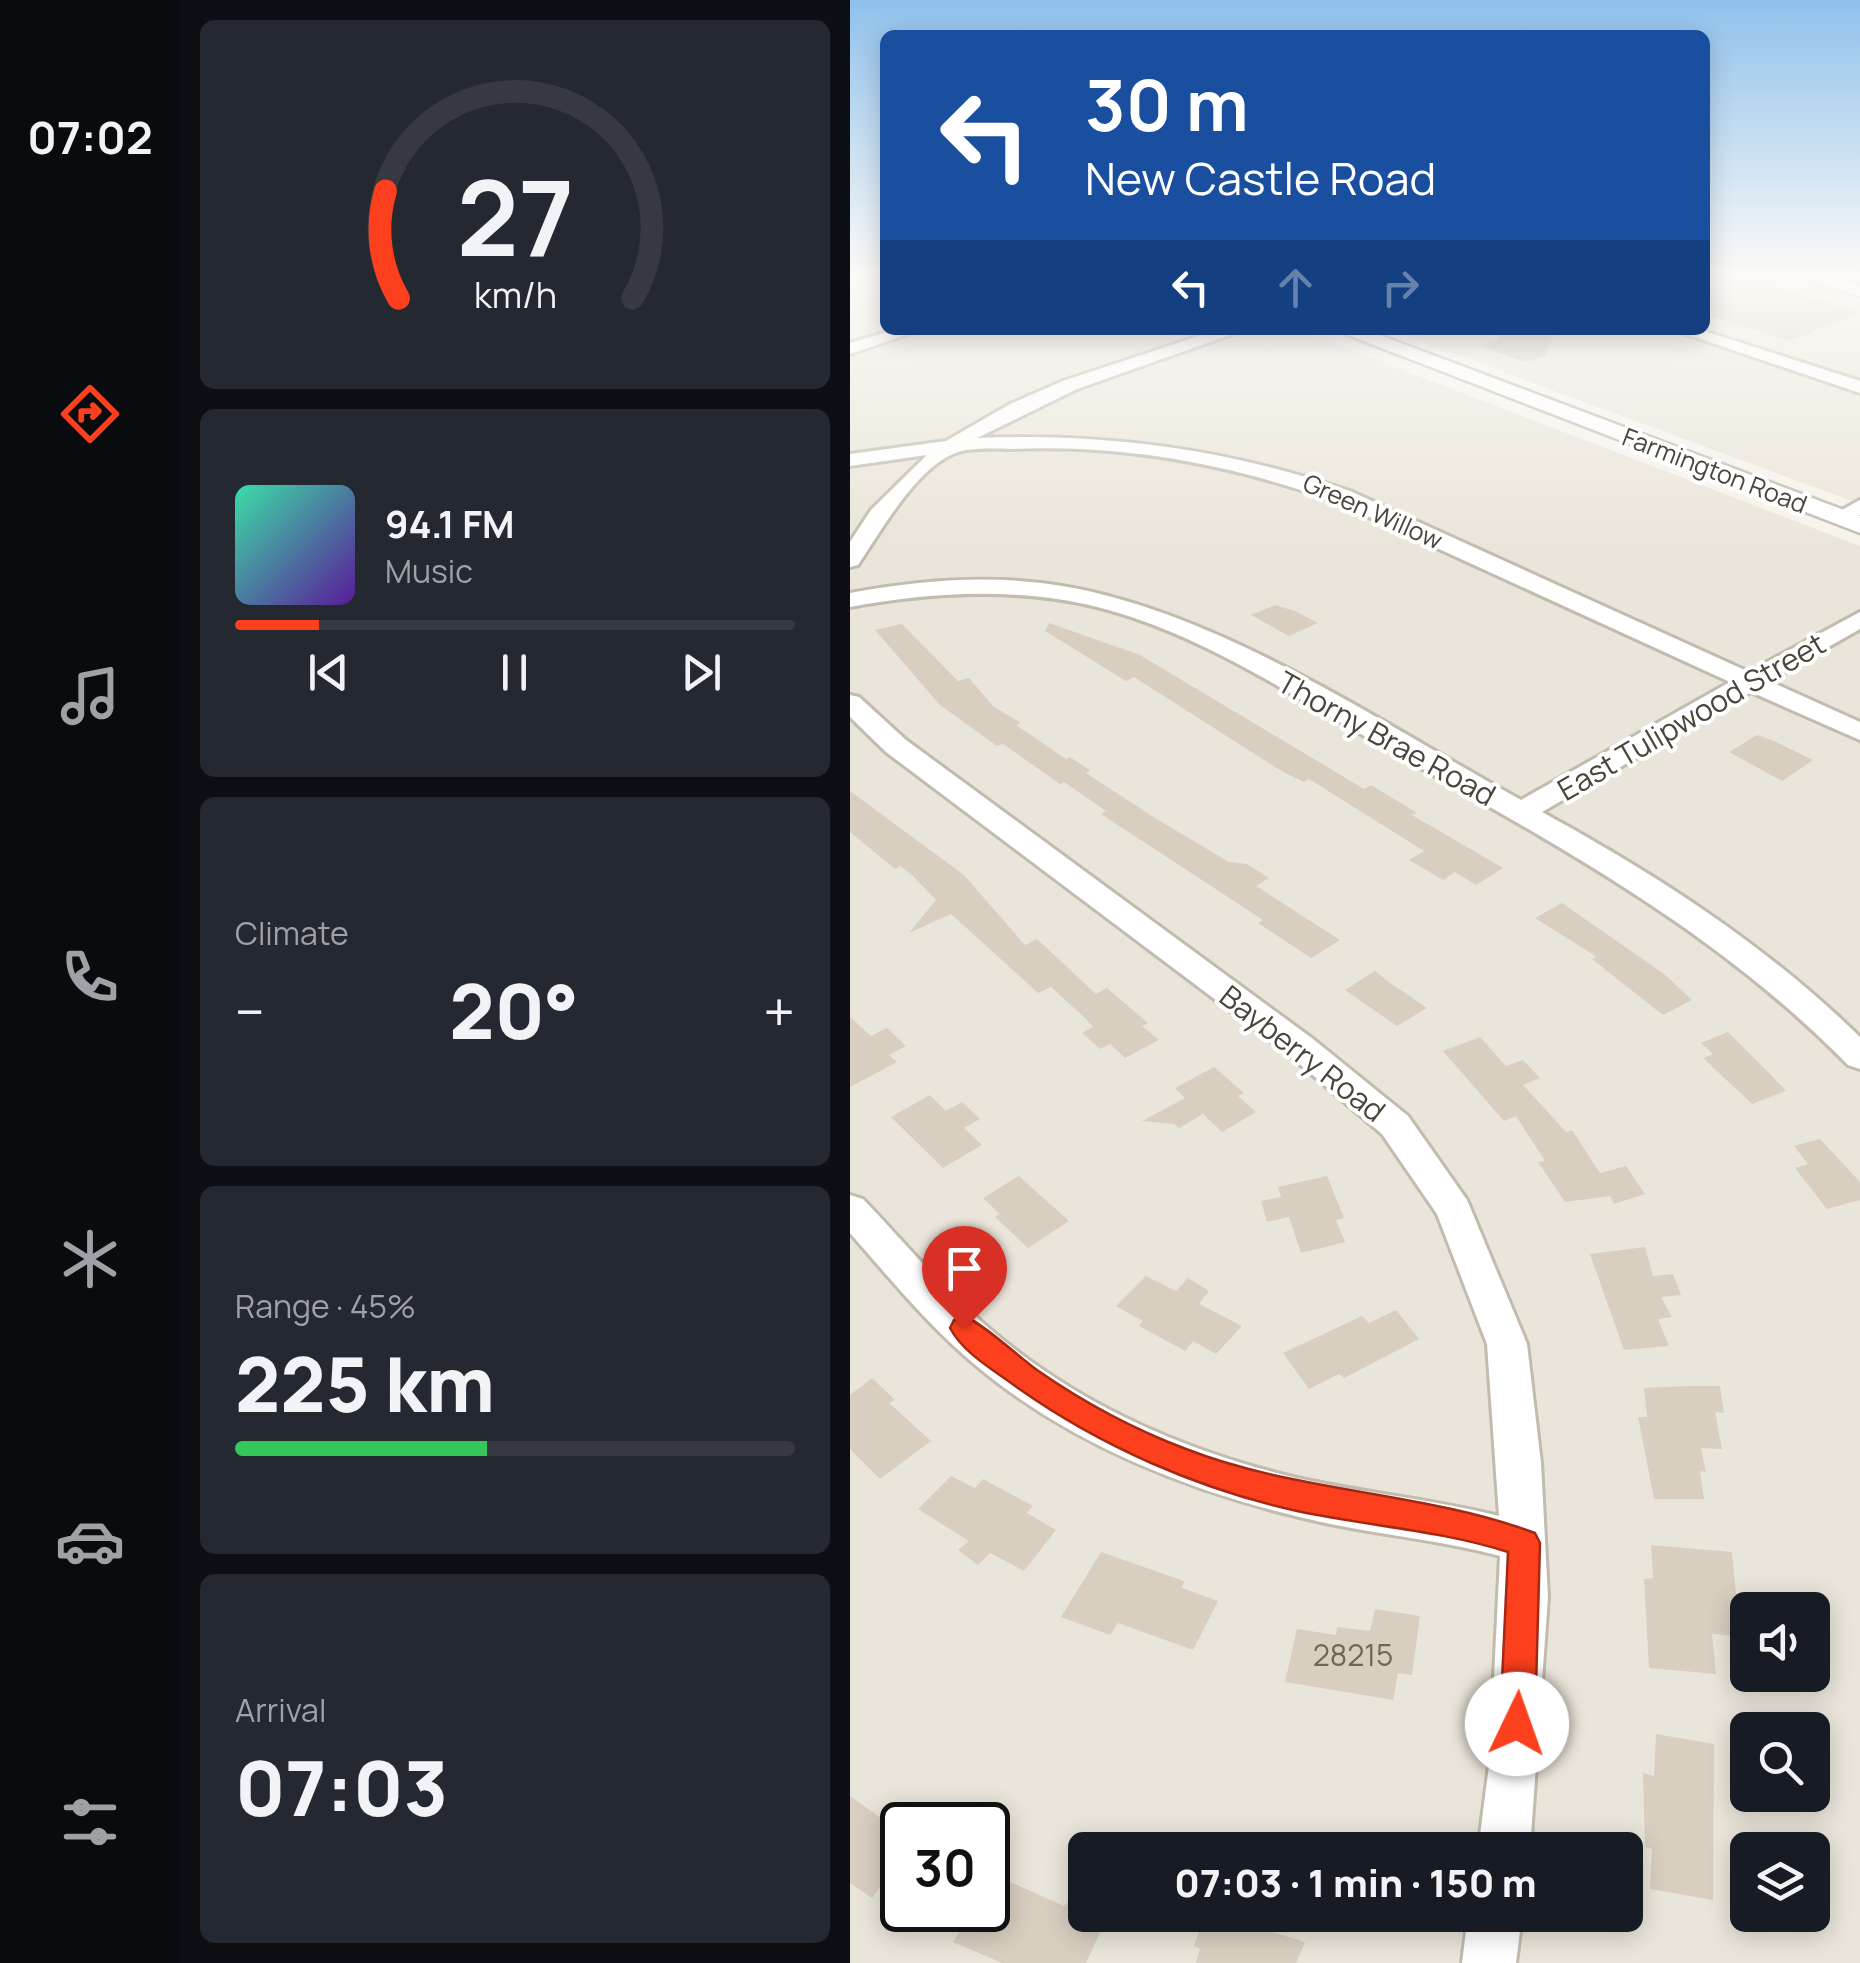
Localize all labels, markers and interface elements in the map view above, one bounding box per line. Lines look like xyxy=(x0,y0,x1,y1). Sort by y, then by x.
text: 30 m xyxy=(1085,56,1249,152)
icon: left xyxy=(920,70,1050,200)
text: 07:02 xyxy=(27,106,153,168)
text: 27 xyxy=(456,145,574,287)
text: New Castle Road xyxy=(1085,147,1436,209)
icon: left xyxy=(1163,260,1218,315)
icon: ahead xyxy=(1268,260,1323,315)
icon: right xyxy=(1373,260,1428,315)
text: km/h xyxy=(473,270,557,319)
icon: directions xyxy=(55,379,125,449)
street label: Farmington Road xyxy=(1618,419,1812,521)
street label: Green Willow xyxy=(1298,465,1448,557)
text: 94.1 FM xyxy=(385,497,515,549)
text: Music xyxy=(385,549,473,593)
street label: East Tulipwood Street xyxy=(1550,623,1832,809)
icon: previous xyxy=(301,645,356,700)
icon: pause xyxy=(487,645,542,700)
icon: next xyxy=(674,645,729,700)
icon: music xyxy=(55,661,125,731)
street label: Thorny Brae Road xyxy=(1271,661,1503,815)
text: Climate xyxy=(235,911,349,955)
icon: phone xyxy=(55,942,125,1012)
text: 20° xyxy=(449,959,579,1062)
text: − xyxy=(235,973,265,1049)
text: + xyxy=(763,973,795,1049)
street label: Bayberry Road xyxy=(1212,975,1394,1131)
icon: climate xyxy=(55,1224,125,1294)
pin xyxy=(922,1226,1007,1329)
icon: arrive xyxy=(937,1241,992,1296)
text: Range · 45% xyxy=(235,1284,416,1328)
text: 225 km xyxy=(235,1332,495,1435)
icon: car xyxy=(55,1506,125,1576)
map controls xyxy=(1730,1592,1830,1932)
button: sound xyxy=(1730,1592,1830,1692)
house number: 28215 xyxy=(1313,1634,1393,1675)
position arrow xyxy=(1465,1672,1569,1776)
text: Arrival xyxy=(235,1688,326,1732)
button: search xyxy=(1730,1712,1830,1812)
text: 07:03 xyxy=(235,1736,448,1839)
icon: filters xyxy=(55,1787,125,1857)
speed limit sign: 30 xyxy=(880,1802,1010,1932)
button: layers xyxy=(1730,1832,1830,1932)
text: 07:03 · 1 min · 150 m xyxy=(1174,1856,1537,1908)

